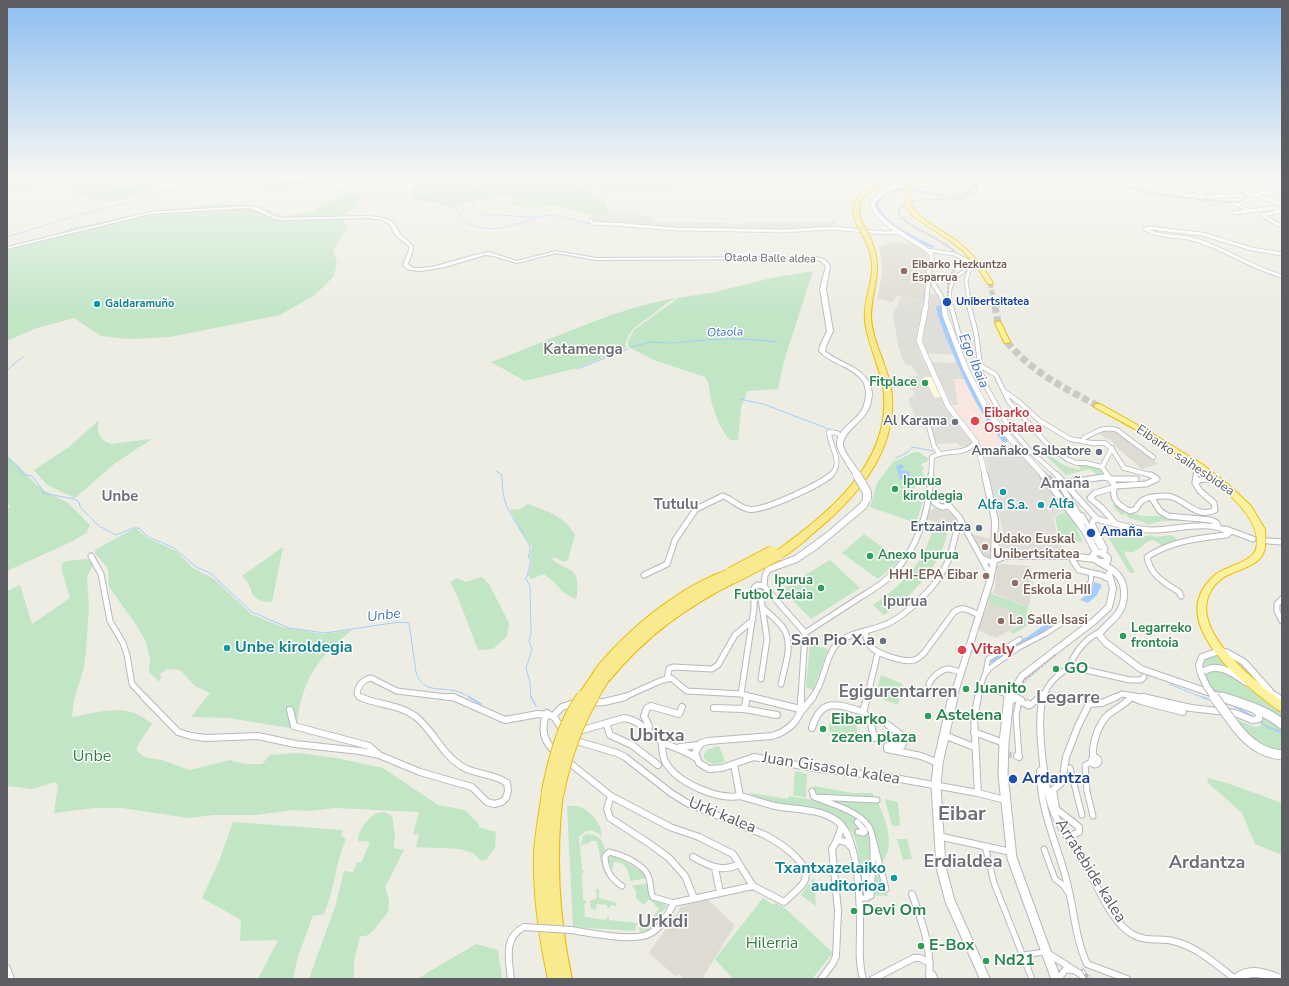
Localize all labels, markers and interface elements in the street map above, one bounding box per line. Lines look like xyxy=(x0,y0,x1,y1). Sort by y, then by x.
street label: Otaola Balle aldea xyxy=(724,252,816,266)
place label: Eibarko Hezkuntza Esparrua xyxy=(912,258,1007,284)
marker: Eibarko Hezkuntza Esparrua xyxy=(899,266,909,276)
place label: Unibertsitatea xyxy=(956,295,1029,309)
marker: Unibertsitatea xyxy=(941,296,953,308)
place label: Galdaramuño xyxy=(105,297,174,311)
marker: Galdaramuño xyxy=(92,299,102,309)
water label: Otaola xyxy=(707,325,743,341)
water label: Ego Ibaia xyxy=(954,331,992,391)
district label: Katamenga xyxy=(543,341,623,359)
place label: Fitplace xyxy=(869,375,917,391)
marker: Fitplace xyxy=(920,378,930,388)
place label: Eibarko Ospitalea xyxy=(984,406,1042,437)
place label: Al Karama xyxy=(883,414,947,430)
marker: Eibarko Ospitalea xyxy=(969,415,981,427)
marker: Al Karama xyxy=(950,417,960,427)
street label: Eibarko saihesbidea xyxy=(1133,422,1237,500)
place label: Amañako Salbatore xyxy=(971,444,1091,460)
marker: Amañako Salbatore xyxy=(1094,447,1104,457)
place label: Ipurua kiroldegia xyxy=(903,474,963,505)
district label: Amaña xyxy=(1040,475,1090,493)
marker: Ipurua kiroldegia xyxy=(890,484,900,494)
marker: Alfa S.a. xyxy=(998,487,1008,497)
district label: Unbe xyxy=(102,488,138,506)
district label: Tutulu xyxy=(654,496,698,514)
place label: Alfa xyxy=(1049,497,1074,513)
place label: Alfa S.a. xyxy=(978,498,1028,514)
marker: Alfa xyxy=(1036,500,1046,510)
place label: Ertzaintza xyxy=(910,520,971,536)
marker: Ertzaintza xyxy=(974,523,984,533)
place label: Amaña xyxy=(1100,525,1143,541)
marker: Amaña xyxy=(1085,527,1097,539)
place label: Udako Euskal Unibertsitatea xyxy=(993,532,1080,563)
marker: Udako Euskal Unibertsitatea xyxy=(980,542,990,552)
place label: Anexo Ipurua xyxy=(878,548,959,564)
marker: Anexo Ipurua xyxy=(865,551,875,561)
place label: HHI-EPA Eibar xyxy=(889,568,978,584)
place label: Armeria Eskola LHII xyxy=(1023,568,1091,599)
marker: HHI-EPA Eibar xyxy=(981,571,991,581)
place label: Ipurua Futbol Zelaia xyxy=(734,573,813,604)
marker: Armeria Eskola LHII xyxy=(1010,578,1020,588)
marker: Ipurua Futbol Zelaia xyxy=(816,583,826,593)
district label: Ipurua xyxy=(883,593,927,611)
water label: Unbe xyxy=(366,606,402,626)
place label: La Salle Isasi xyxy=(1009,613,1088,629)
marker: La Salle Isasi xyxy=(996,616,1006,626)
place label: Legarreko frontoia xyxy=(1131,621,1192,652)
place label: San Pio X.a xyxy=(791,631,875,651)
marker: Legarreko frontoia xyxy=(1118,631,1128,641)
marker: San Pio X.a xyxy=(878,636,888,646)
place label: Unbe kiroldegia xyxy=(235,638,353,658)
place label: Vitaly xyxy=(971,640,1015,660)
marker: Unbe kiroldegia xyxy=(222,643,232,653)
marker: Vitaly xyxy=(956,644,968,656)
place label: GO xyxy=(1064,659,1088,679)
marker: GO xyxy=(1051,664,1061,674)
place label: Juanito xyxy=(974,679,1026,699)
district label: Egigurentarren xyxy=(839,683,957,703)
marker: Juanito xyxy=(961,684,971,694)
district label: Legarre xyxy=(1036,688,1100,710)
place label: Astelena xyxy=(936,706,1002,726)
place label: Eibarko zezen plaza xyxy=(831,710,916,748)
marker: Astelena xyxy=(923,711,933,721)
marker: Eibarko zezen plaza xyxy=(818,724,828,734)
district label: Ubitxa xyxy=(629,726,685,748)
park label: Unbe xyxy=(73,747,111,767)
street label: Juan Gisasola kalea xyxy=(761,749,901,789)
place label: Ardantza xyxy=(1022,769,1090,789)
marker: Ardantza xyxy=(1007,773,1019,785)
street label: Urki kalea xyxy=(685,794,759,838)
district label: Eibar xyxy=(938,803,986,827)
street label: Arratebide kalea xyxy=(1050,816,1130,926)
district label: Erdialdea xyxy=(924,852,1002,874)
district label: Ardantza xyxy=(1169,853,1245,875)
place label: Txantxazelaiko auditorioa xyxy=(775,859,886,897)
marker: Txantxazelaiko auditorioa xyxy=(889,873,899,883)
place label: Devi Om xyxy=(862,901,926,921)
marker: Devi Om xyxy=(849,906,859,916)
district label: Urkidi xyxy=(638,912,688,934)
park label: Hilerria xyxy=(746,934,798,954)
place label: E-Box xyxy=(929,936,974,956)
marker: E-Box xyxy=(916,941,926,951)
place label: Nd21 xyxy=(994,951,1035,971)
marker: Nd21 xyxy=(981,956,991,966)

